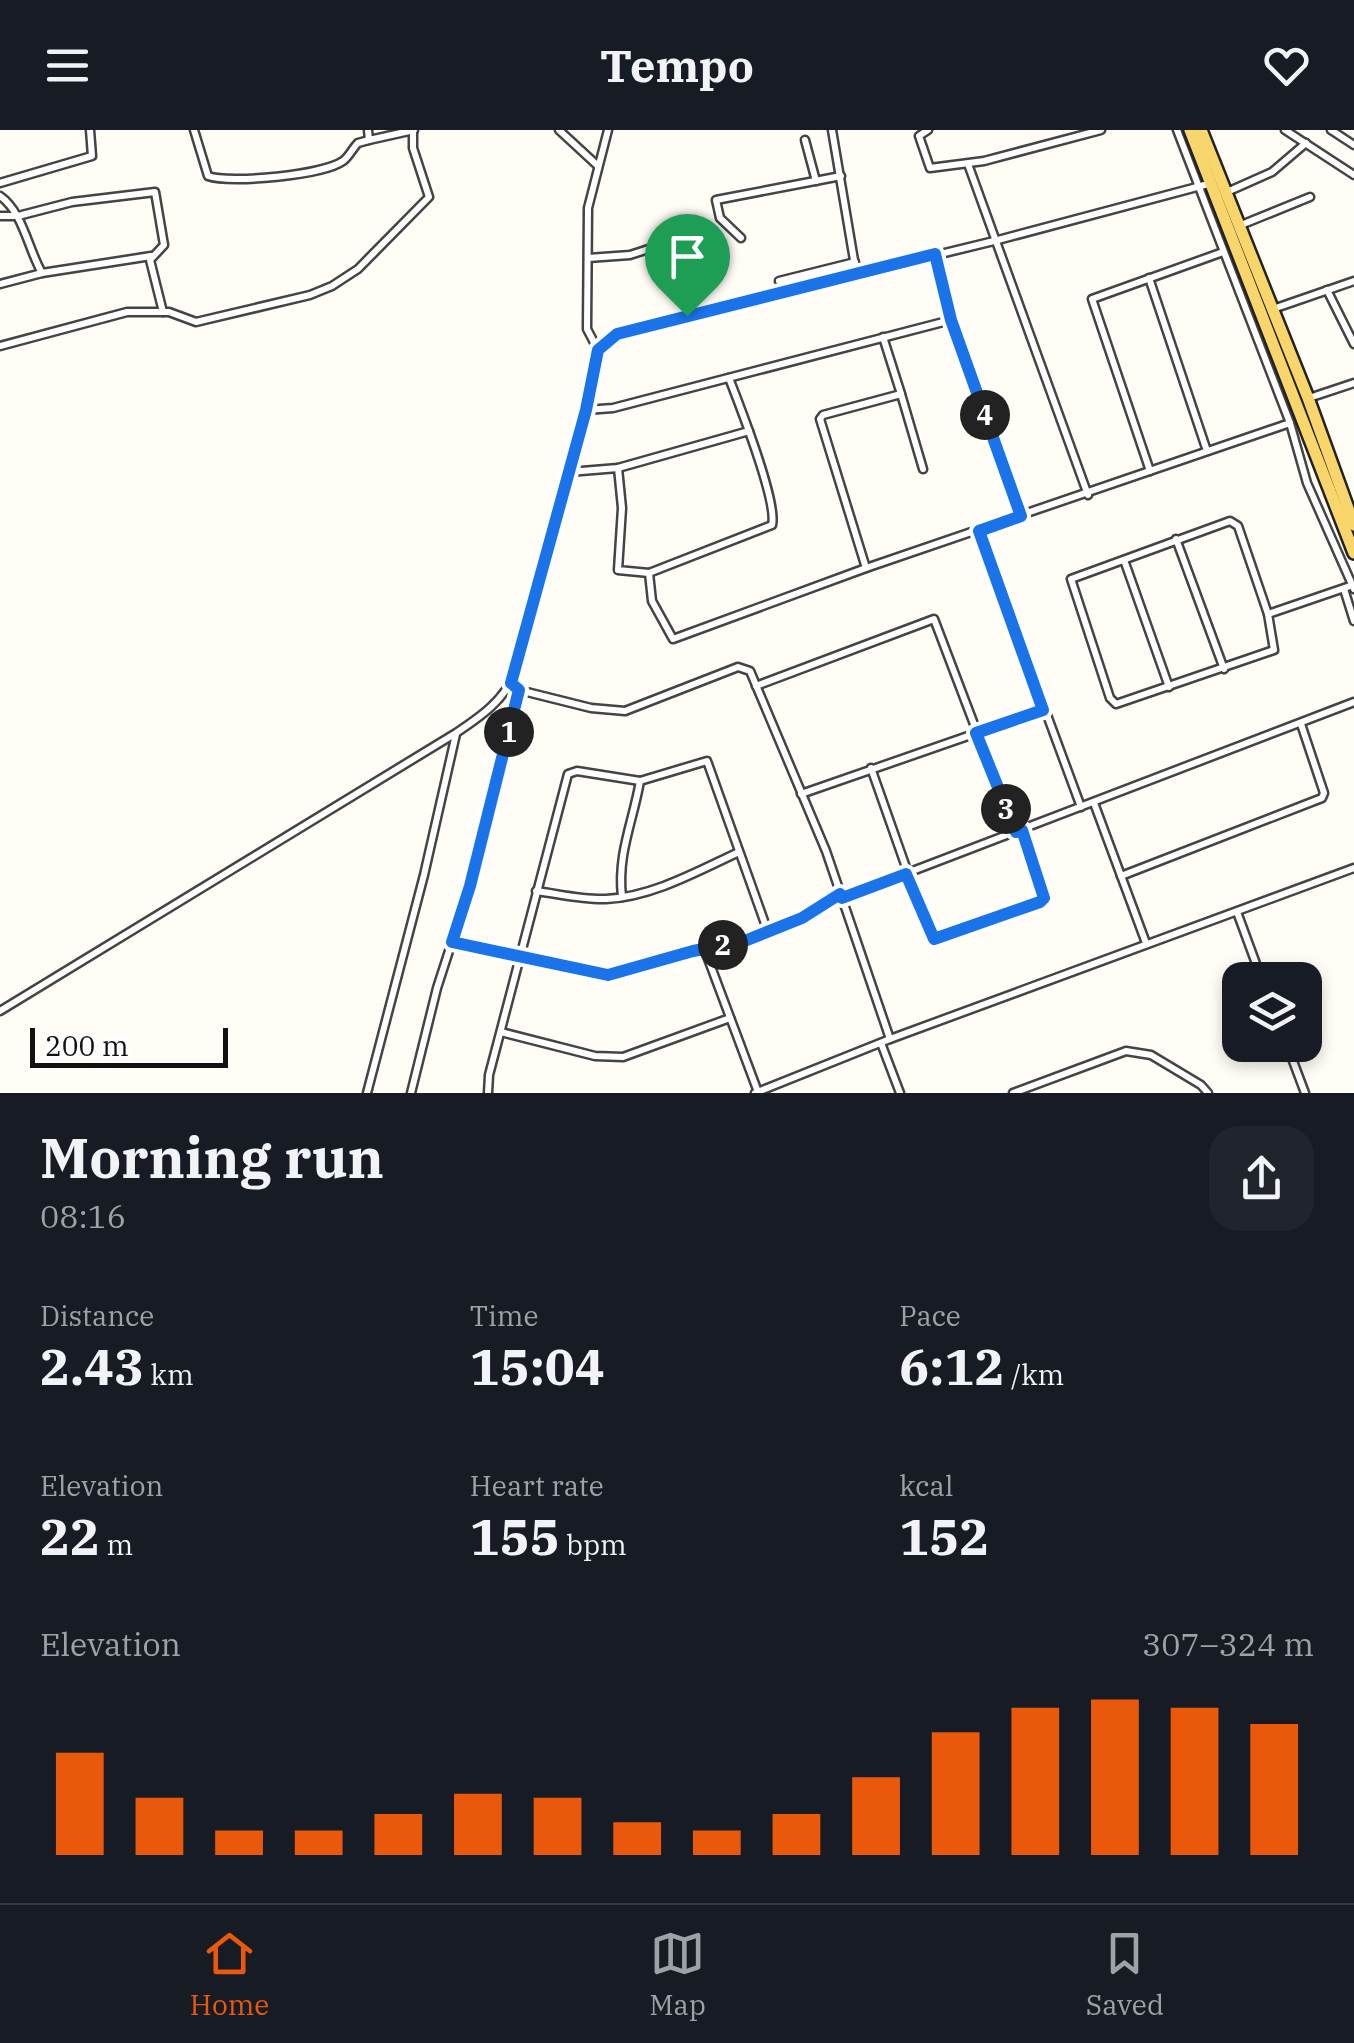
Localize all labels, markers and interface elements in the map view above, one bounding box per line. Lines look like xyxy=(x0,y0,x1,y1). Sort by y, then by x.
text: Tempo xyxy=(600,36,754,94)
icon: menu xyxy=(40,38,95,93)
icon: heart xyxy=(1259,38,1314,93)
pin xyxy=(645,214,730,317)
icon: arrive xyxy=(660,229,715,284)
pin: 4 xyxy=(960,390,1010,440)
text: 4 xyxy=(977,396,993,433)
pin: 1 xyxy=(484,707,534,757)
text: 1 xyxy=(501,713,517,750)
pin: 3 xyxy=(981,784,1031,834)
text: 3 xyxy=(998,790,1014,827)
pin: 2 xyxy=(698,920,748,970)
text: 2 xyxy=(715,926,731,963)
map controls xyxy=(1222,962,1322,1062)
button: layers xyxy=(1222,962,1322,1062)
scale bar xyxy=(30,1023,228,1068)
text: 200 m xyxy=(45,1027,129,1064)
text: Morning run xyxy=(40,1122,384,1193)
button: share xyxy=(1209,1126,1314,1231)
text: 08:16 xyxy=(40,1195,126,1237)
text: Distance xyxy=(40,1297,154,1334)
text: Time xyxy=(470,1297,538,1334)
text: Pace xyxy=(899,1297,961,1334)
text: 2.43 xyxy=(40,1334,144,1399)
text: 15:04 xyxy=(470,1334,605,1399)
text: 6:12 xyxy=(899,1334,1004,1399)
text: km xyxy=(144,1356,194,1393)
text: /km xyxy=(1004,1356,1064,1393)
text: Elevation xyxy=(40,1467,163,1504)
text: Heart rate xyxy=(470,1467,604,1504)
text: kcal xyxy=(899,1467,953,1504)
text: 22 xyxy=(40,1504,100,1569)
text: 155 xyxy=(470,1504,560,1569)
text: 152 xyxy=(899,1504,989,1569)
text: m xyxy=(100,1526,133,1563)
text: bpm xyxy=(560,1526,627,1563)
text: Elevation xyxy=(40,1623,181,1665)
text: 307–324 m xyxy=(1142,1623,1314,1665)
tab: Home xyxy=(190,1926,269,2023)
tab: Map xyxy=(649,1926,706,2023)
tab: Saved xyxy=(1086,1926,1164,2023)

